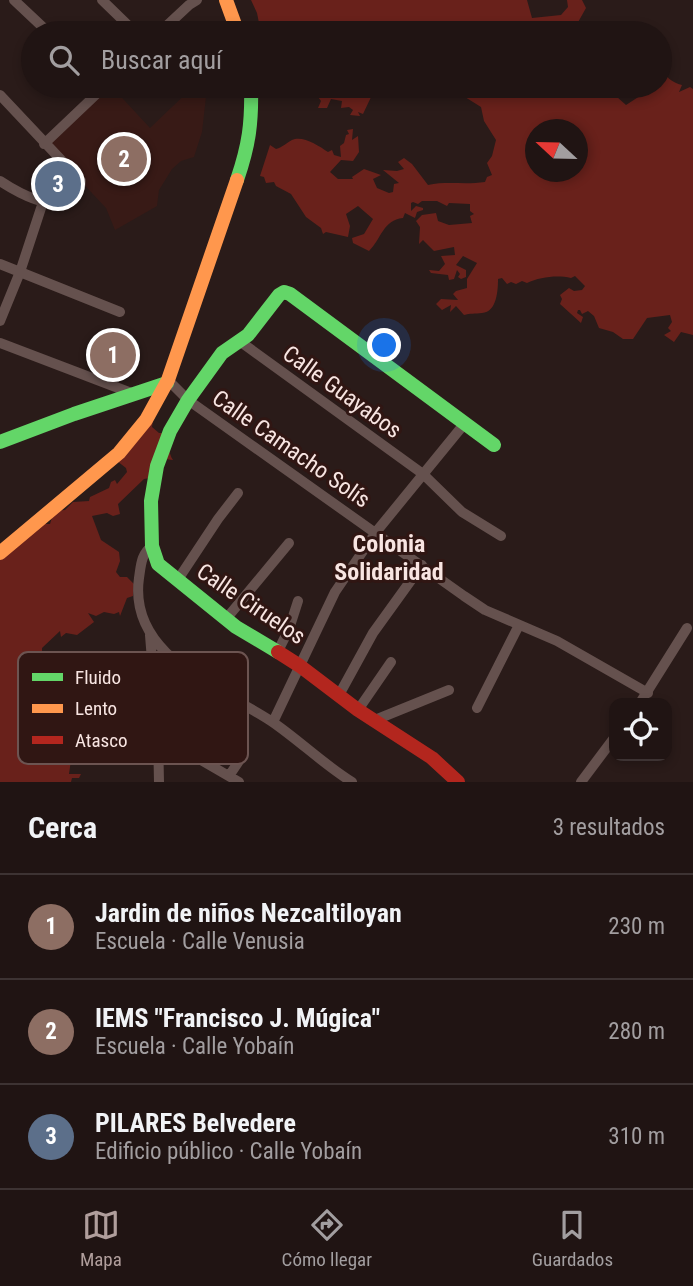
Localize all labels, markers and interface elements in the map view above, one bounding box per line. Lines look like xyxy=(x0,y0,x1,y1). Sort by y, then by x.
search box xyxy=(21,21,672,98)
icon: search xyxy=(45,41,83,79)
text: Buscar aquí xyxy=(101,45,222,75)
north arrow xyxy=(525,119,588,182)
pin: 2 xyxy=(101,133,147,185)
pin: 3 xyxy=(35,158,81,210)
your location xyxy=(367,328,401,362)
pin: 1 xyxy=(90,329,136,381)
street label: Calle Guayabos xyxy=(277,340,407,444)
street label: Calle Camacho Solís xyxy=(207,385,375,513)
district label: Colonia Solidaridad xyxy=(334,530,444,586)
street label: Calle Ciruelos xyxy=(192,558,310,650)
legend xyxy=(18,652,248,764)
text: Fluido xyxy=(75,666,121,689)
text: Lento xyxy=(75,697,117,720)
map controls xyxy=(609,698,672,761)
button: locate xyxy=(609,698,672,761)
text: Atasco xyxy=(75,729,128,752)
text: Cerca xyxy=(28,810,97,845)
text: 3 resultados xyxy=(553,814,665,841)
text: Jardin de niños Nezcaltiloyan xyxy=(95,898,402,928)
text: 1 xyxy=(45,913,57,940)
text: 230 m xyxy=(608,913,665,940)
text: Escuela · Calle Venusia xyxy=(95,928,305,955)
text: IEMS "Francisco J. Múgica" xyxy=(95,1003,380,1033)
text: 2 xyxy=(45,1018,57,1045)
text: 280 m xyxy=(608,1018,665,1045)
text: Escuela · Calle Yobaín xyxy=(95,1033,294,1060)
text: PILARES Belvedere xyxy=(95,1108,296,1138)
text: 3 xyxy=(45,1123,57,1150)
text: 310 m xyxy=(608,1123,665,1150)
text: Edificio público · Calle Yobaín xyxy=(95,1138,362,1165)
tab: Mapa xyxy=(80,1206,122,1271)
tab: Cómo llegar xyxy=(282,1206,372,1271)
tab: Guardados xyxy=(532,1206,613,1271)

